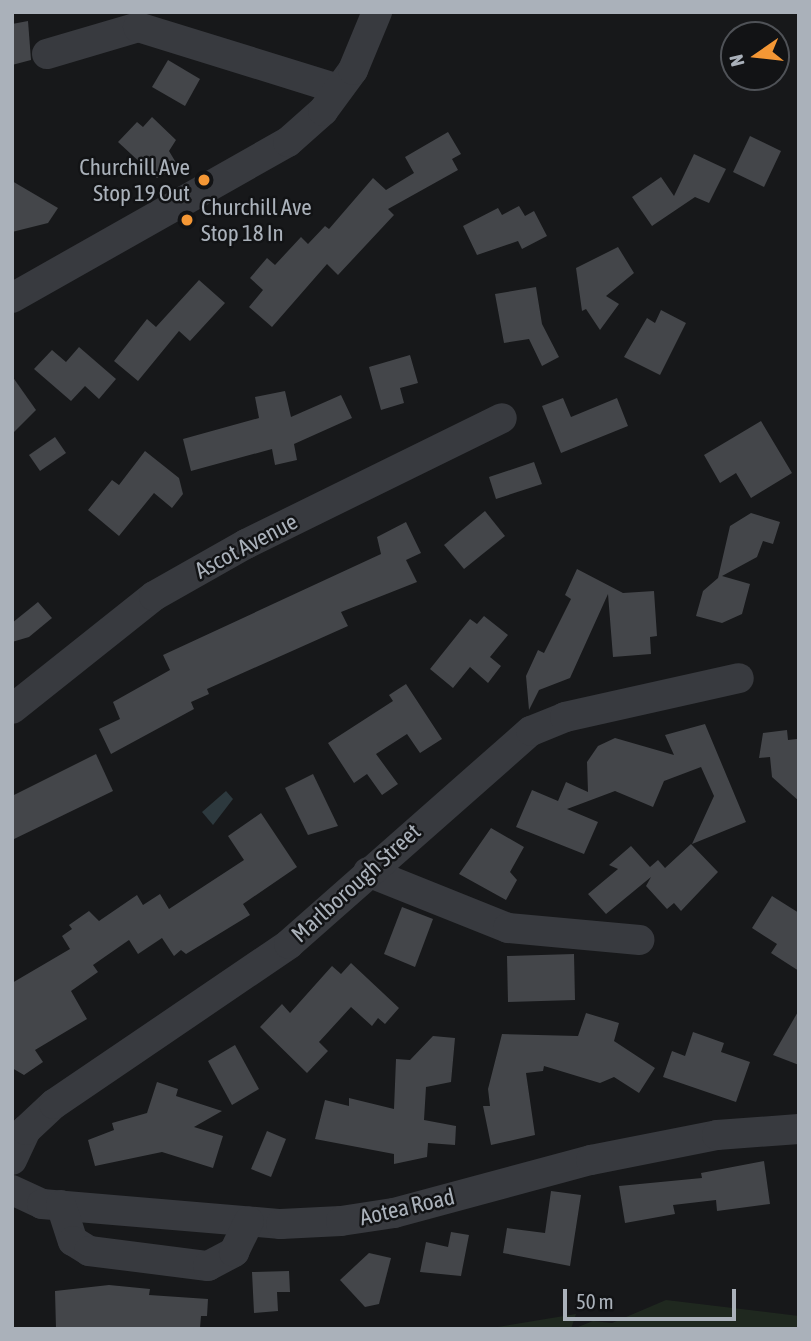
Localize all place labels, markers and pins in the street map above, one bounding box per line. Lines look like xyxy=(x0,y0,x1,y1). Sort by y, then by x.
place label: Churchill Ave Stop 19 Out xyxy=(79,153,190,207)
marker: Churchill Ave Stop 19 Out xyxy=(196,172,212,188)
place label: Churchill Ave Stop 18 In xyxy=(201,193,312,247)
marker: Churchill Ave Stop 18 In xyxy=(179,212,195,228)

